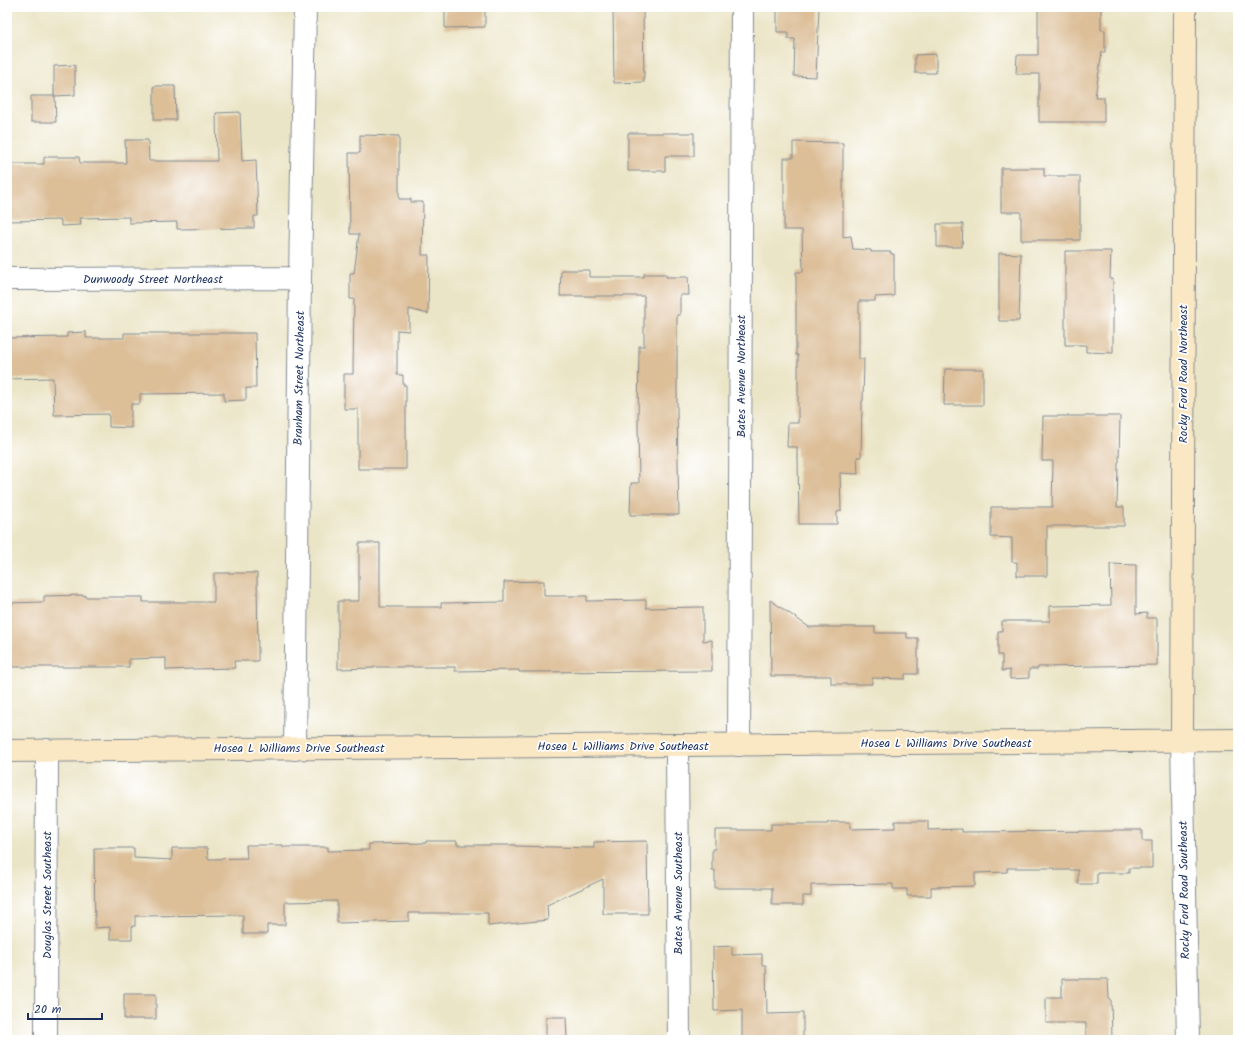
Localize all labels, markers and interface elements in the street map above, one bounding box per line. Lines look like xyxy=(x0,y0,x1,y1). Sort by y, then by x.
street label: Dunwoody Street Northeast xyxy=(83,270,223,289)
street label: Rocky Ford Road Northeast xyxy=(1174,304,1193,443)
street label: Branham Street Northeast xyxy=(289,310,310,446)
street label: Bates Avenue Northeast xyxy=(732,314,751,437)
street label: Hosea L Williams Drive Southeast xyxy=(860,734,1032,753)
street label: Hosea L Williams Drive Southeast xyxy=(537,737,709,756)
street label: Hosea L Williams Drive Southeast xyxy=(213,739,385,758)
street label: Rocky Ford Road Southeast xyxy=(1174,820,1195,959)
street label: Douglas Street Southeast xyxy=(38,831,57,959)
street label: Bates Avenue Southeast xyxy=(669,831,688,954)
scale bar xyxy=(28,995,102,1021)
text: 20 m xyxy=(34,1000,62,1019)

